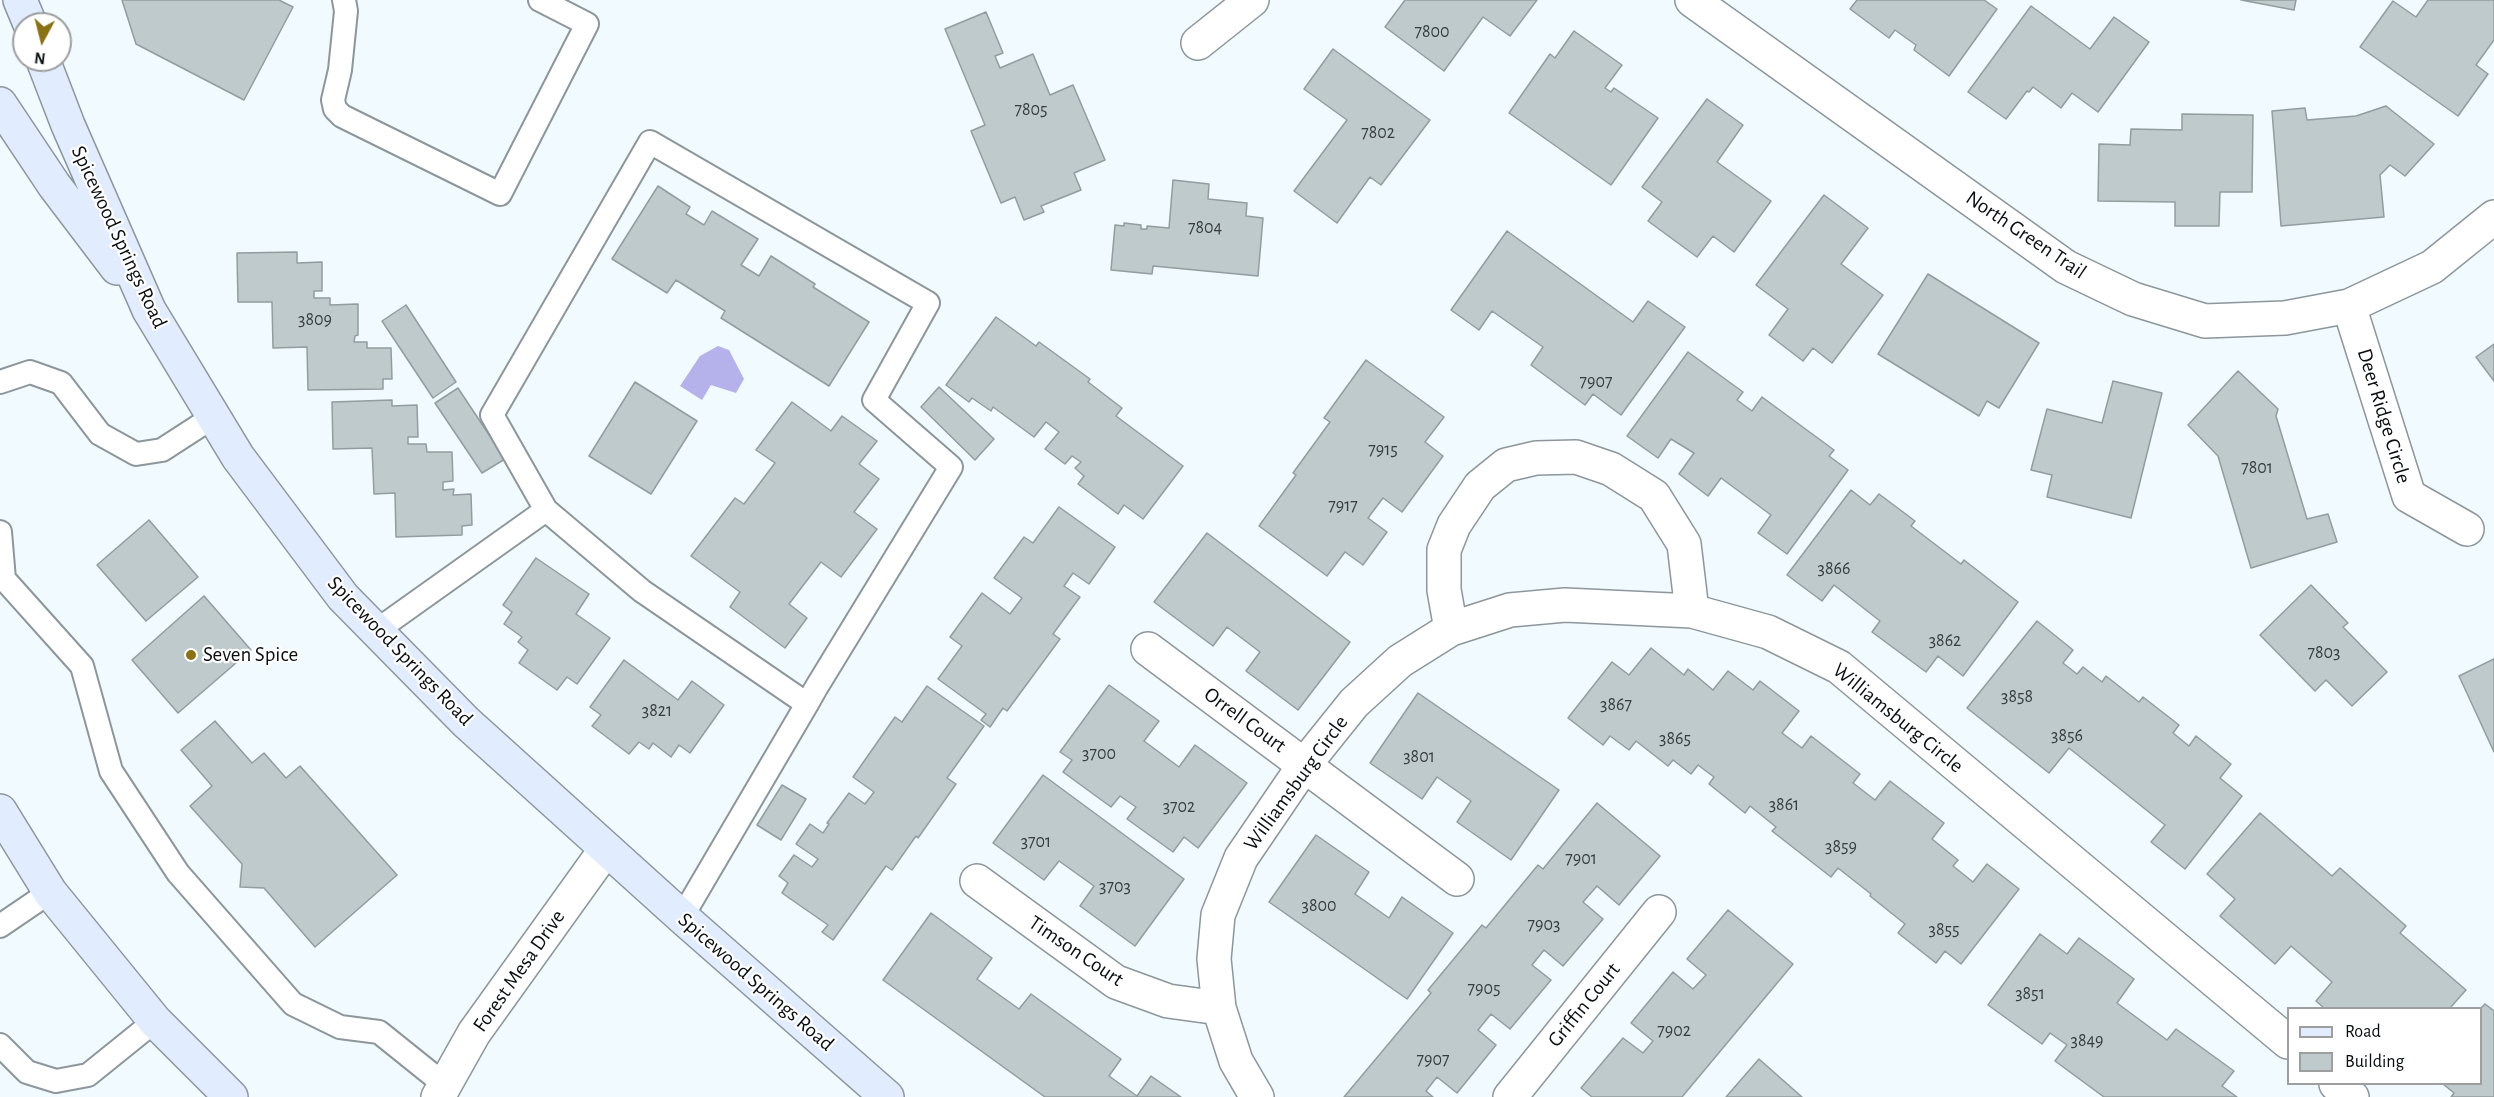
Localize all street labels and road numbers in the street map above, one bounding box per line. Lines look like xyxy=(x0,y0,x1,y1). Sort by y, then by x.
street label: Spicewood Springs Road xyxy=(66,142,172,332)
street label: North Green Trail xyxy=(1961,185,2091,285)
street label: Deer Ridge Circle xyxy=(2352,345,2416,487)
street label: Spicewood Springs Road xyxy=(322,571,478,731)
street label: Williamsburg Circle xyxy=(1828,658,1968,778)
street label: Orrell Court xyxy=(1199,682,1291,758)
street label: Williamsburg Circle xyxy=(1239,711,1353,855)
street label: Forest Mesa Drive xyxy=(468,905,570,1037)
street label: Spicewood Springs Road xyxy=(673,907,839,1057)
street label: Timson Court xyxy=(1024,910,1128,992)
street label: Griffin Court xyxy=(1542,958,1626,1052)

